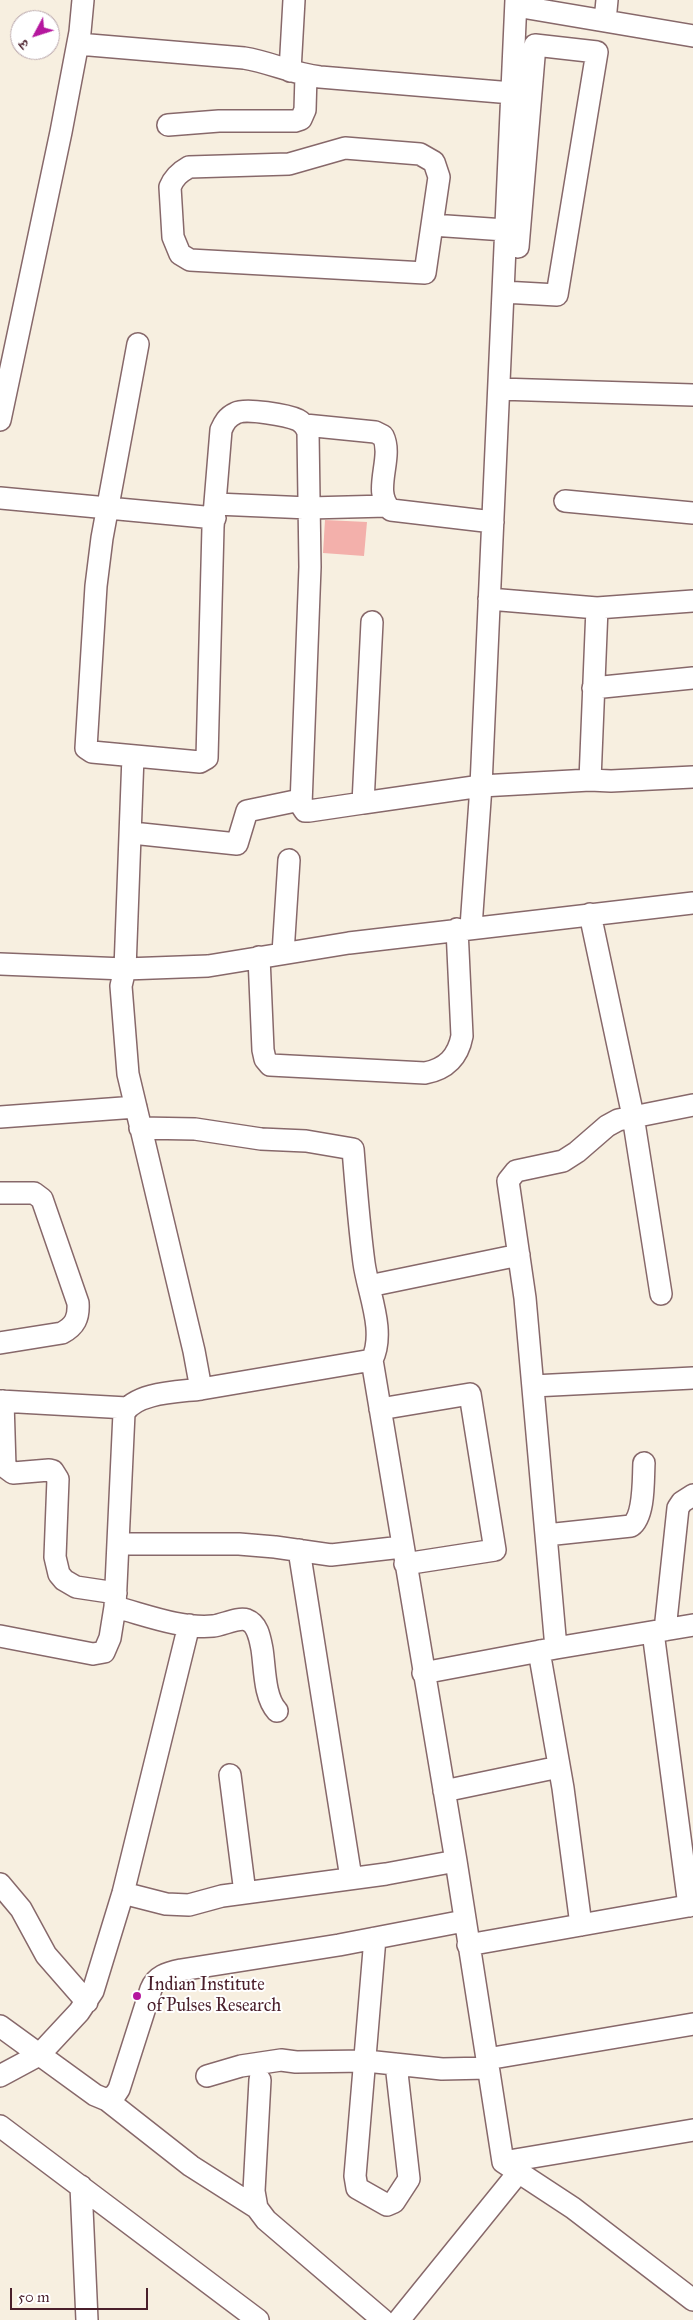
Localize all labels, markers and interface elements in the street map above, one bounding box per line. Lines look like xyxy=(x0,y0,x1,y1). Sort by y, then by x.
north arrow xyxy=(10,10,60,60)
text: उ xyxy=(15,36,33,53)
place label: Indian Institute of Pulses Research xyxy=(147,1975,281,2018)
marker: Indian Institute of Pulses Research xyxy=(131,1990,143,2002)
scale bar xyxy=(12,2278,150,2310)
text: 50 m xyxy=(18,2288,50,2306)

